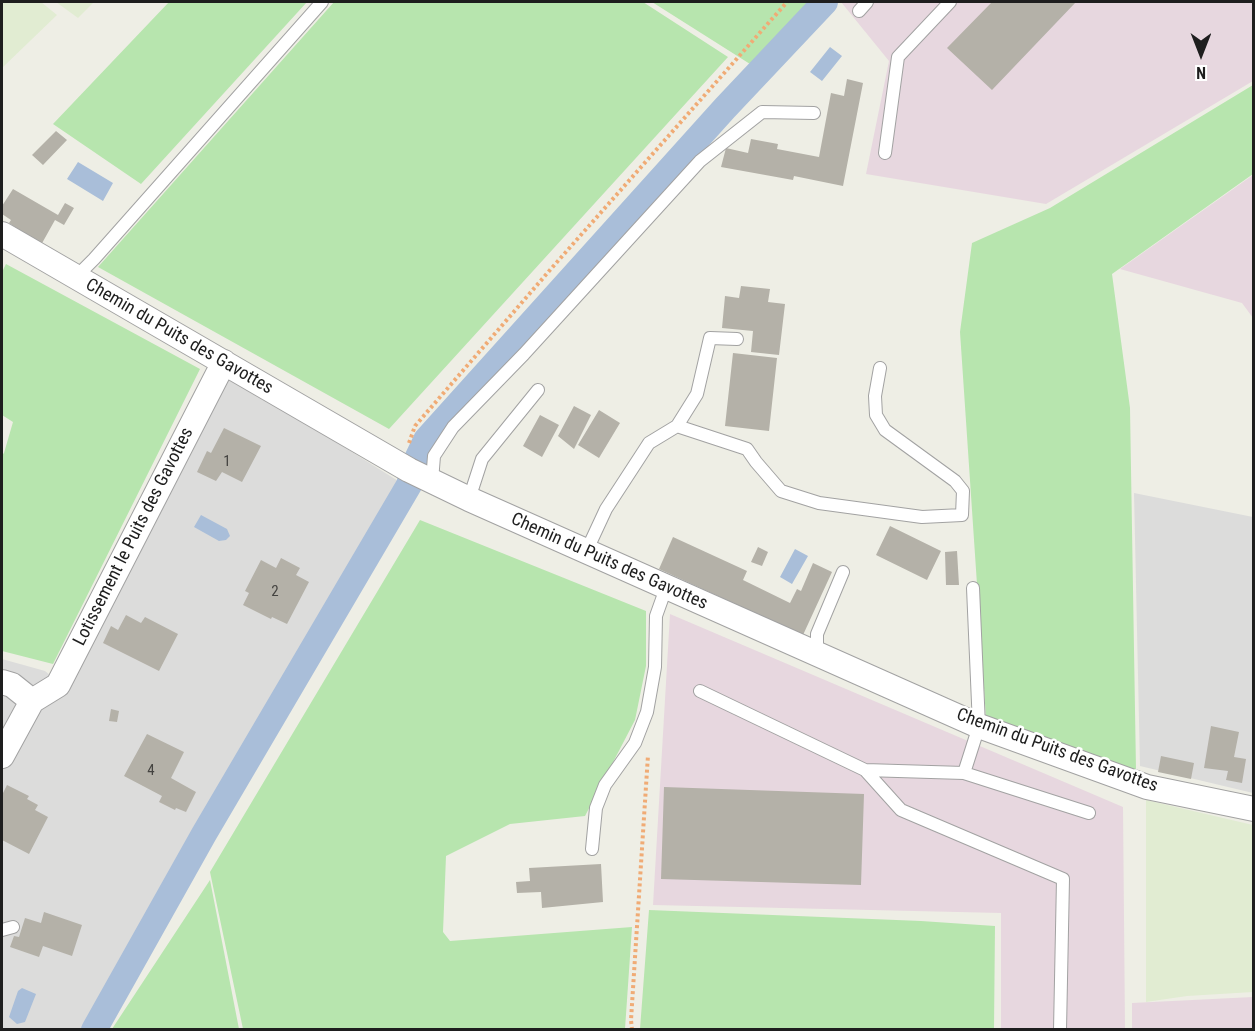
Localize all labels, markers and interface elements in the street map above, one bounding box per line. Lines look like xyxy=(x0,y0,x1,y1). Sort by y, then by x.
north arrow xyxy=(1171,24,1231,84)
text: N xyxy=(1196,63,1206,82)
street label: Chemin du Puits des Gavottes xyxy=(81,274,277,400)
street label: Lotissement le Puits des Gavottes xyxy=(69,424,199,650)
house number: 1 xyxy=(223,453,231,471)
street label: Chemin du Puits des Gavottes xyxy=(507,509,711,615)
house number: 2 xyxy=(271,583,279,601)
street label: Chemin du Puits des Gavottes xyxy=(953,704,1161,798)
house number: 4 xyxy=(147,762,155,780)

